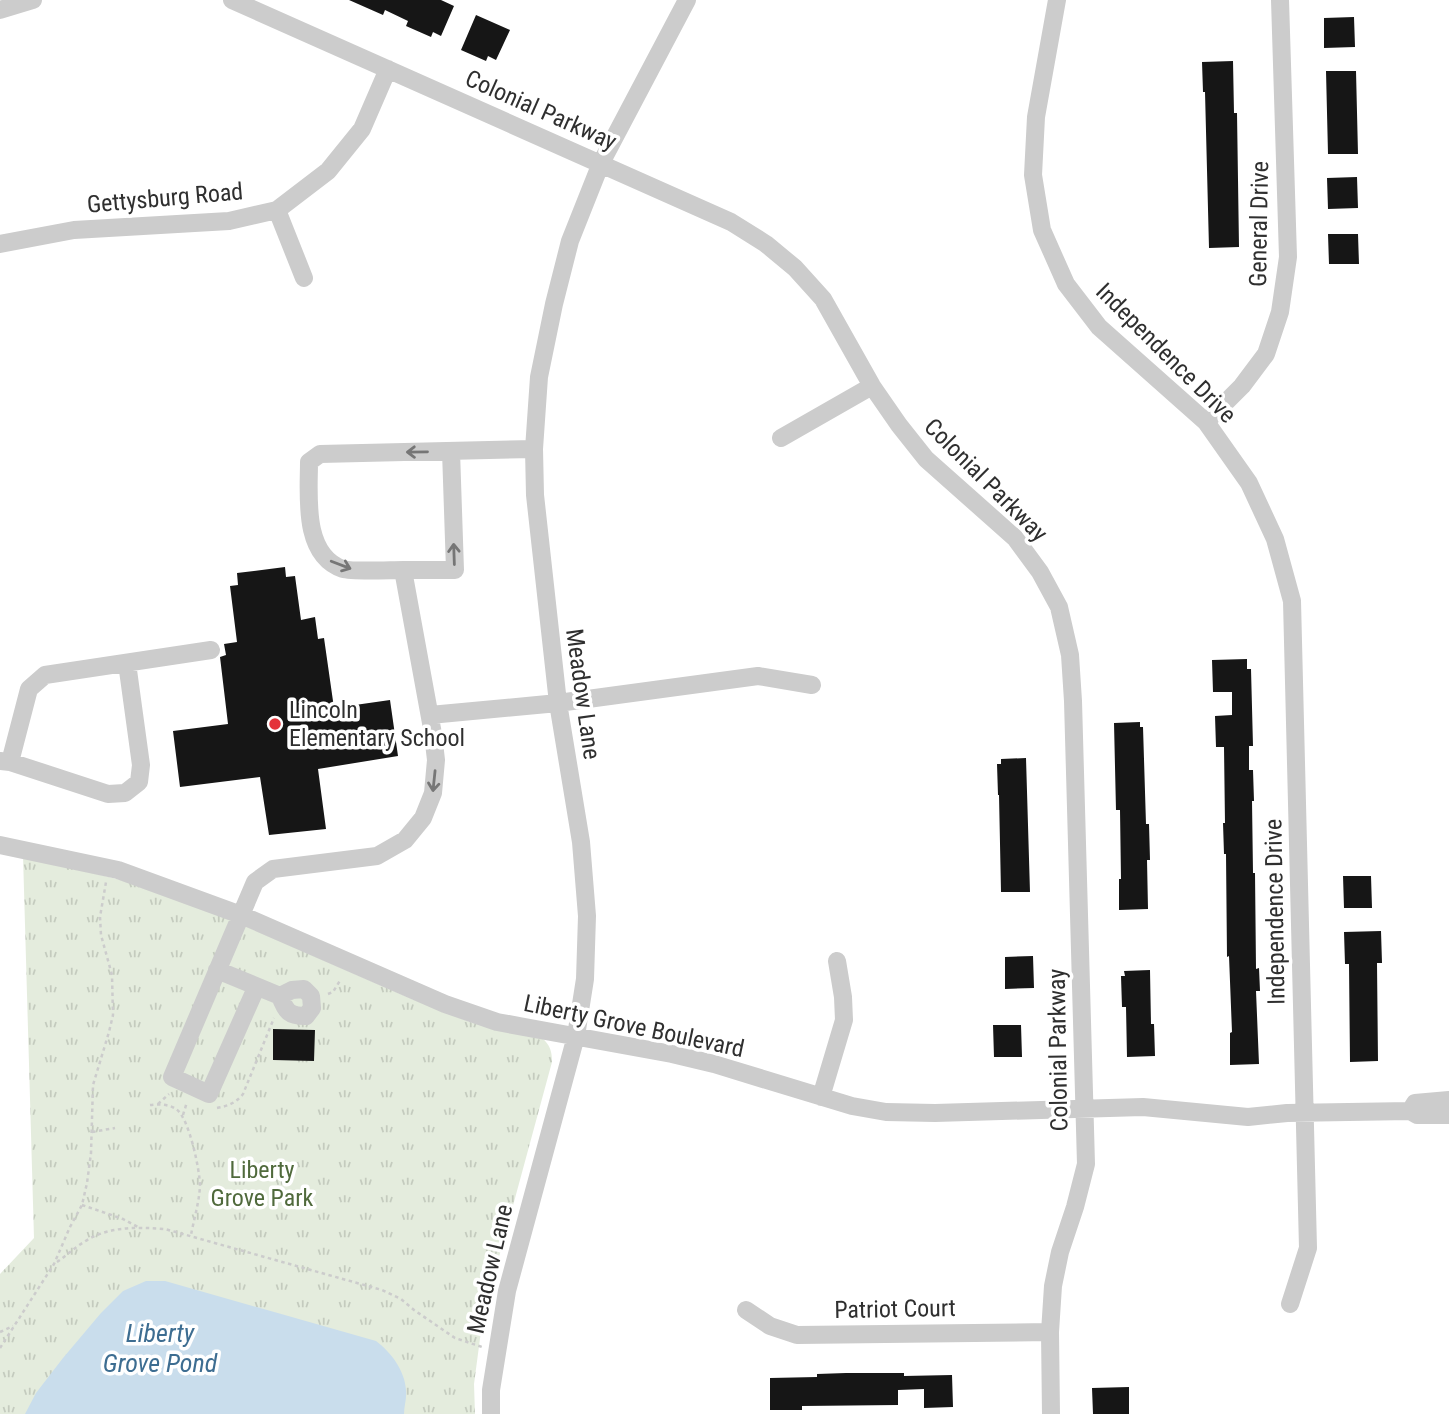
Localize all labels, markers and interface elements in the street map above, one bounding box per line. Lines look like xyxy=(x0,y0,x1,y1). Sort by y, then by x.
street label: Colonial Parkway xyxy=(461,64,621,156)
street label: General Drive xyxy=(1244,161,1274,287)
street label: Gettysburg Road xyxy=(86,177,244,219)
street label: Independence Drive xyxy=(1090,277,1242,429)
street label: Colonial Parkway xyxy=(919,413,1053,547)
one-way arrow xyxy=(406,445,429,459)
one-way arrow xyxy=(448,543,461,566)
one-way arrow xyxy=(330,560,351,573)
street label: Meadow Lane xyxy=(560,627,606,761)
place label: Lincoln Elementary School xyxy=(289,696,465,752)
marker: Lincoln Elementary School xyxy=(267,716,283,732)
one-way arrow xyxy=(427,769,440,791)
street label: Independence Drive xyxy=(1259,819,1291,1005)
street label: Colonial Parkway xyxy=(1043,968,1073,1132)
street label: Liberty Grove Boulevard xyxy=(521,989,747,1063)
park label: Liberty Grove Park xyxy=(211,1156,314,1212)
street label: Meadow Lane xyxy=(462,1202,518,1336)
street label: Patriot Court xyxy=(834,1294,956,1324)
water label: Liberty Grove Pond xyxy=(103,1318,218,1378)

